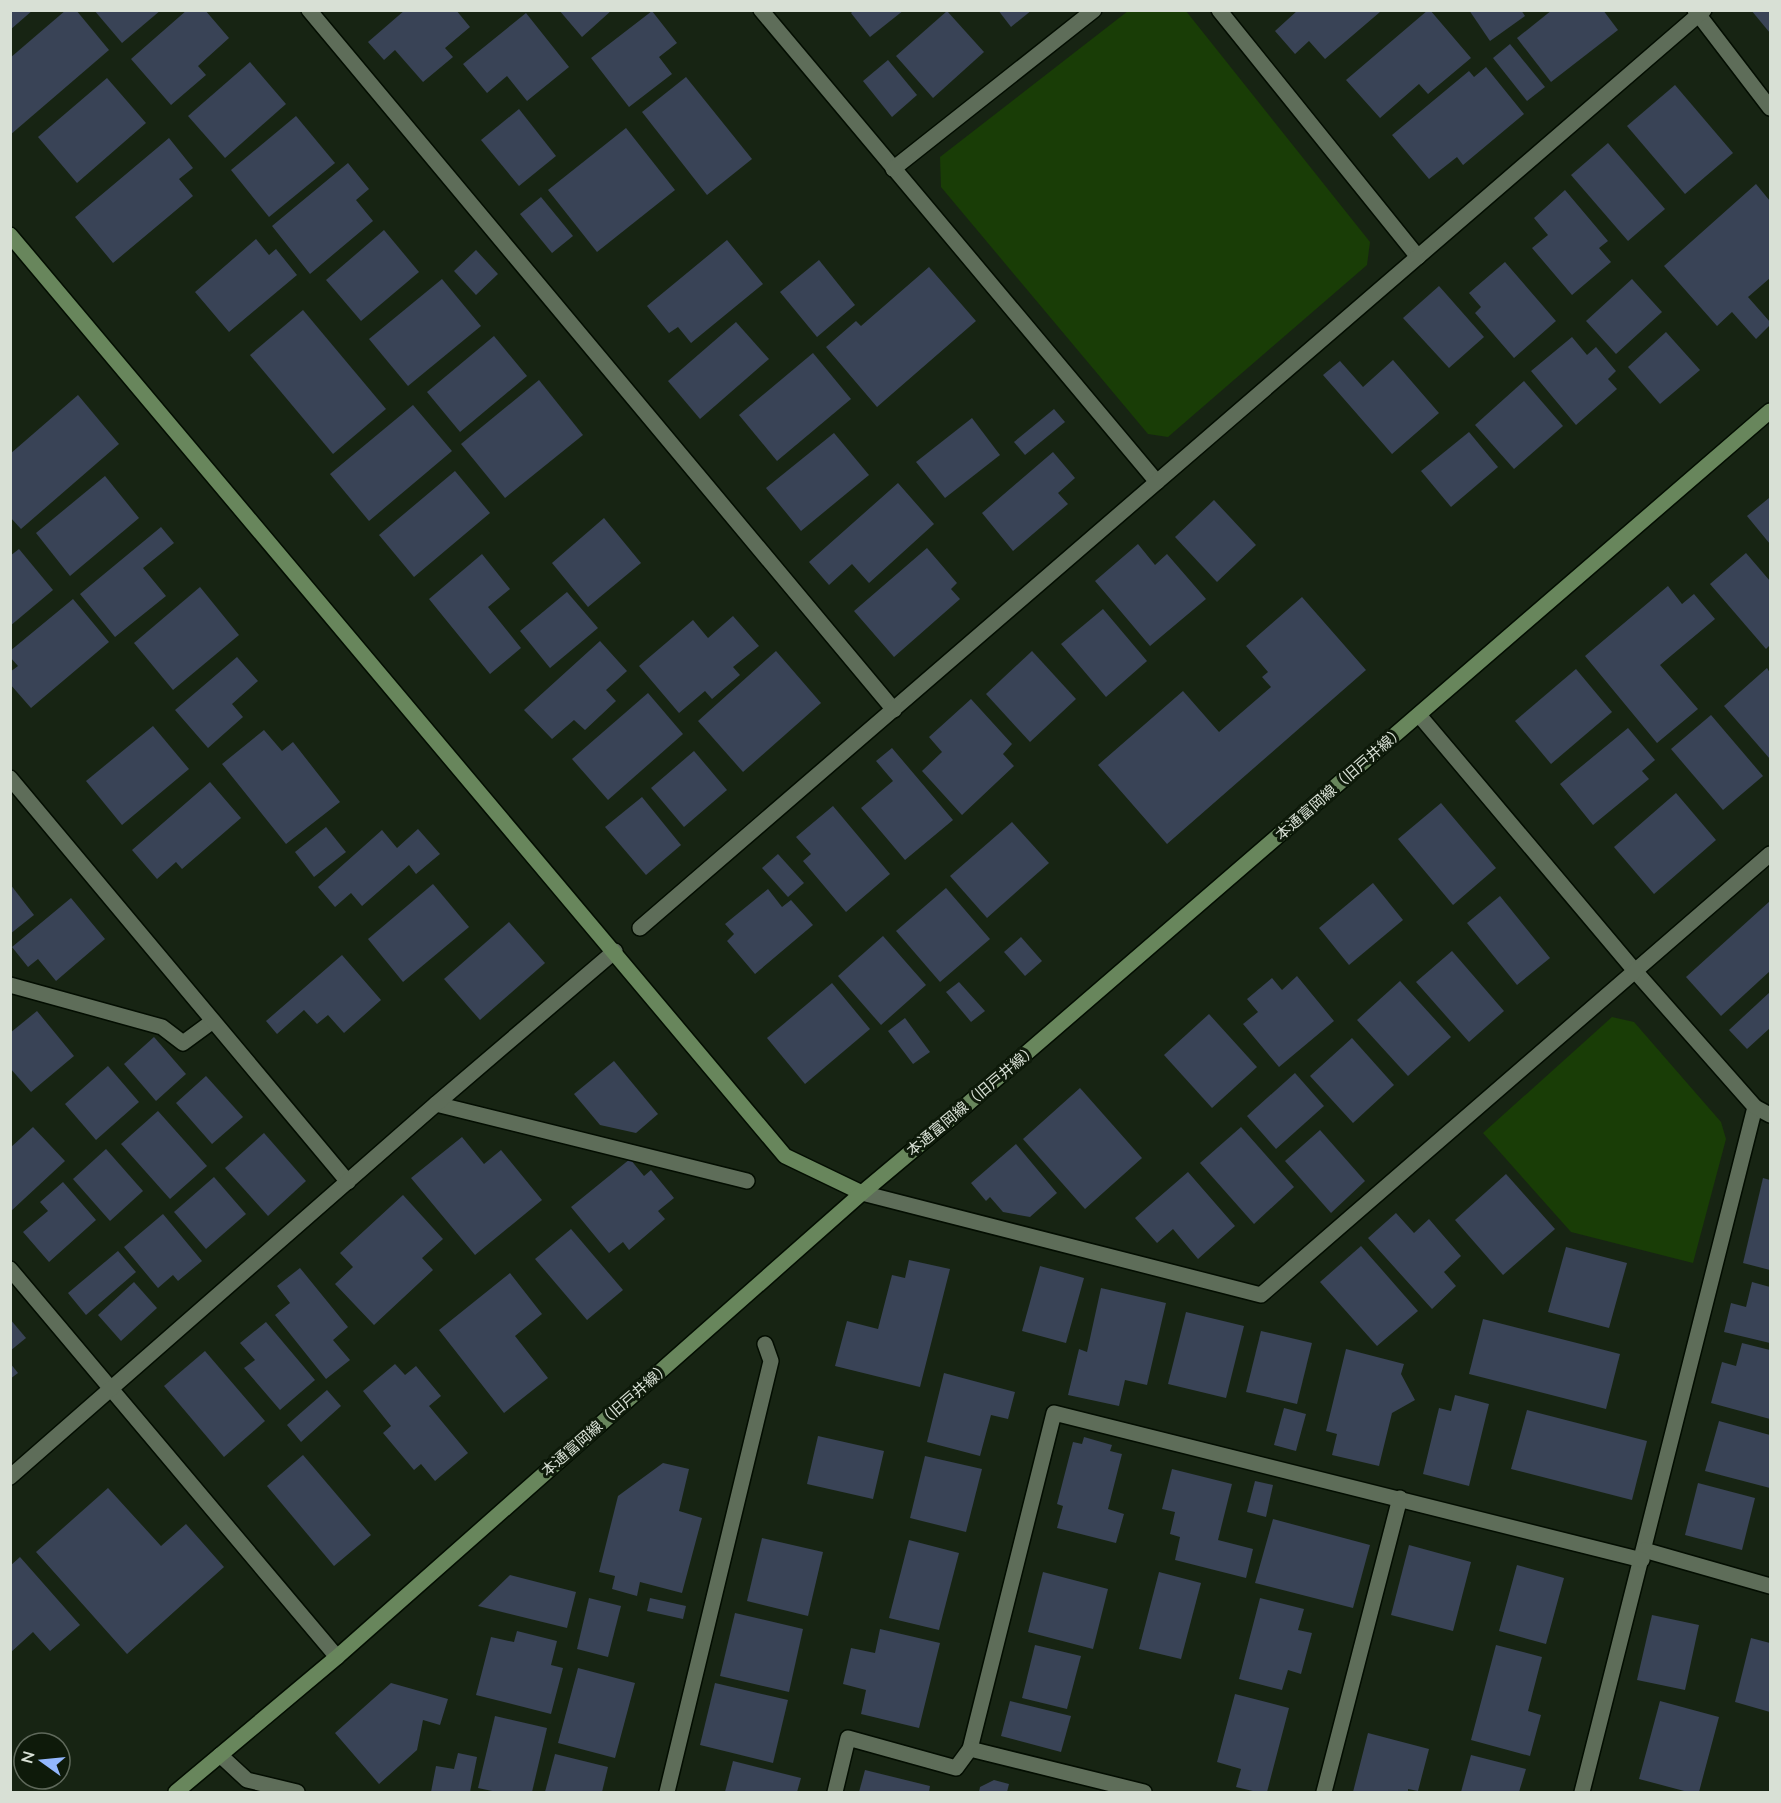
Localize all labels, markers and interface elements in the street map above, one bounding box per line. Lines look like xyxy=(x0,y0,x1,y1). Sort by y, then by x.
street label: 本通富岡線（旧戸井線） xyxy=(1271,721,1409,845)
street label: 本通富岡線（旧戸井線） xyxy=(902,1039,1042,1161)
street label: 本通富岡線（旧戸井線） xyxy=(537,1357,675,1481)
north arrow xyxy=(12,1731,72,1791)
text: N xyxy=(16,1749,41,1766)

